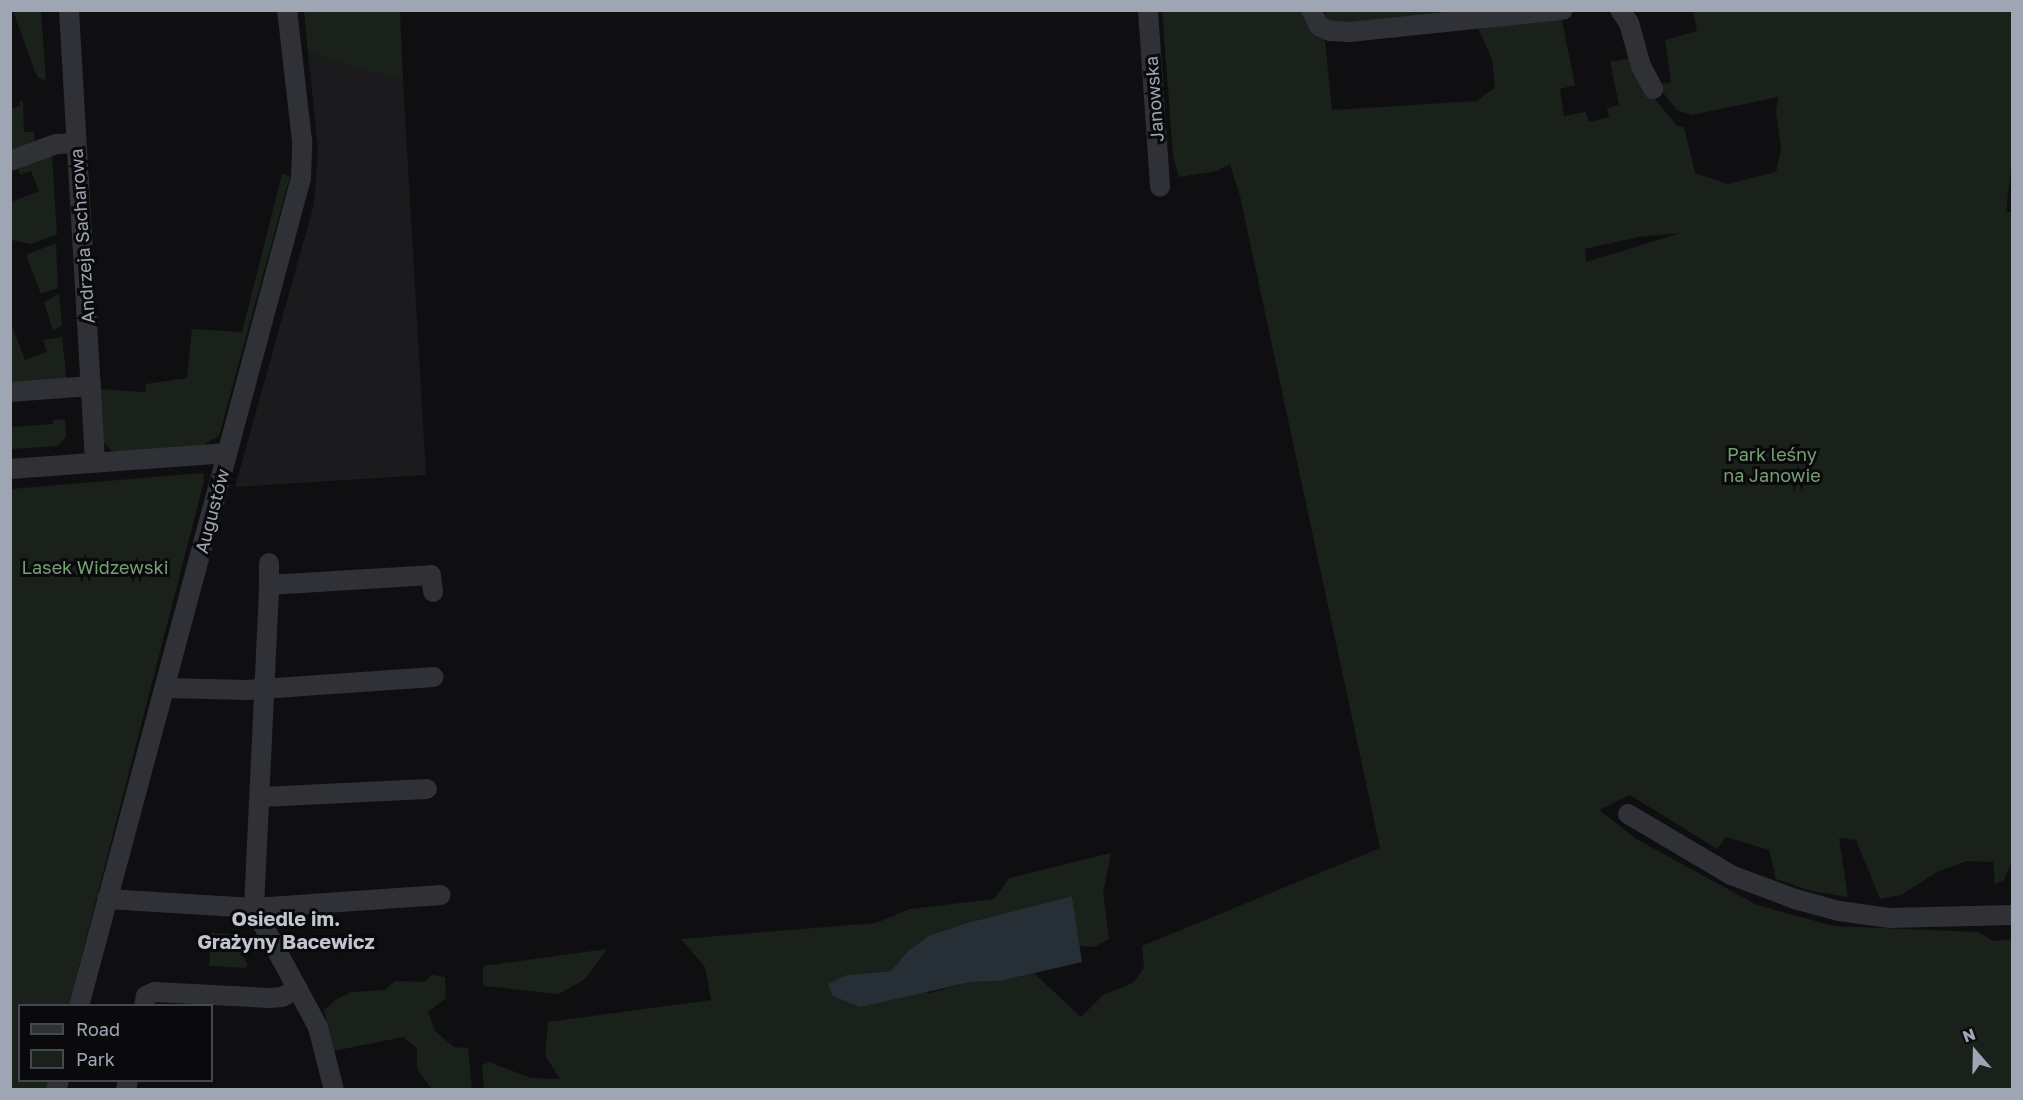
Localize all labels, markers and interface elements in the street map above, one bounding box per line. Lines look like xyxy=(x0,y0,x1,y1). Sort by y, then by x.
street label: Janowska xyxy=(1140,55,1168,143)
street label: Andrzeja Sacharowa xyxy=(65,148,99,324)
park label: Park leśny na Janowie xyxy=(1723,444,1821,486)
street label: Augustów xyxy=(190,466,234,556)
park label: Lasek Widzewski xyxy=(22,556,168,578)
district label: Osiedle im. Grażyny Bacewicz xyxy=(197,906,375,953)
legend xyxy=(18,1004,213,1082)
text: Road xyxy=(76,1018,120,1040)
north arrow xyxy=(1945,1022,2005,1082)
text: N xyxy=(1960,1024,1978,1047)
text: Park xyxy=(76,1048,115,1070)

